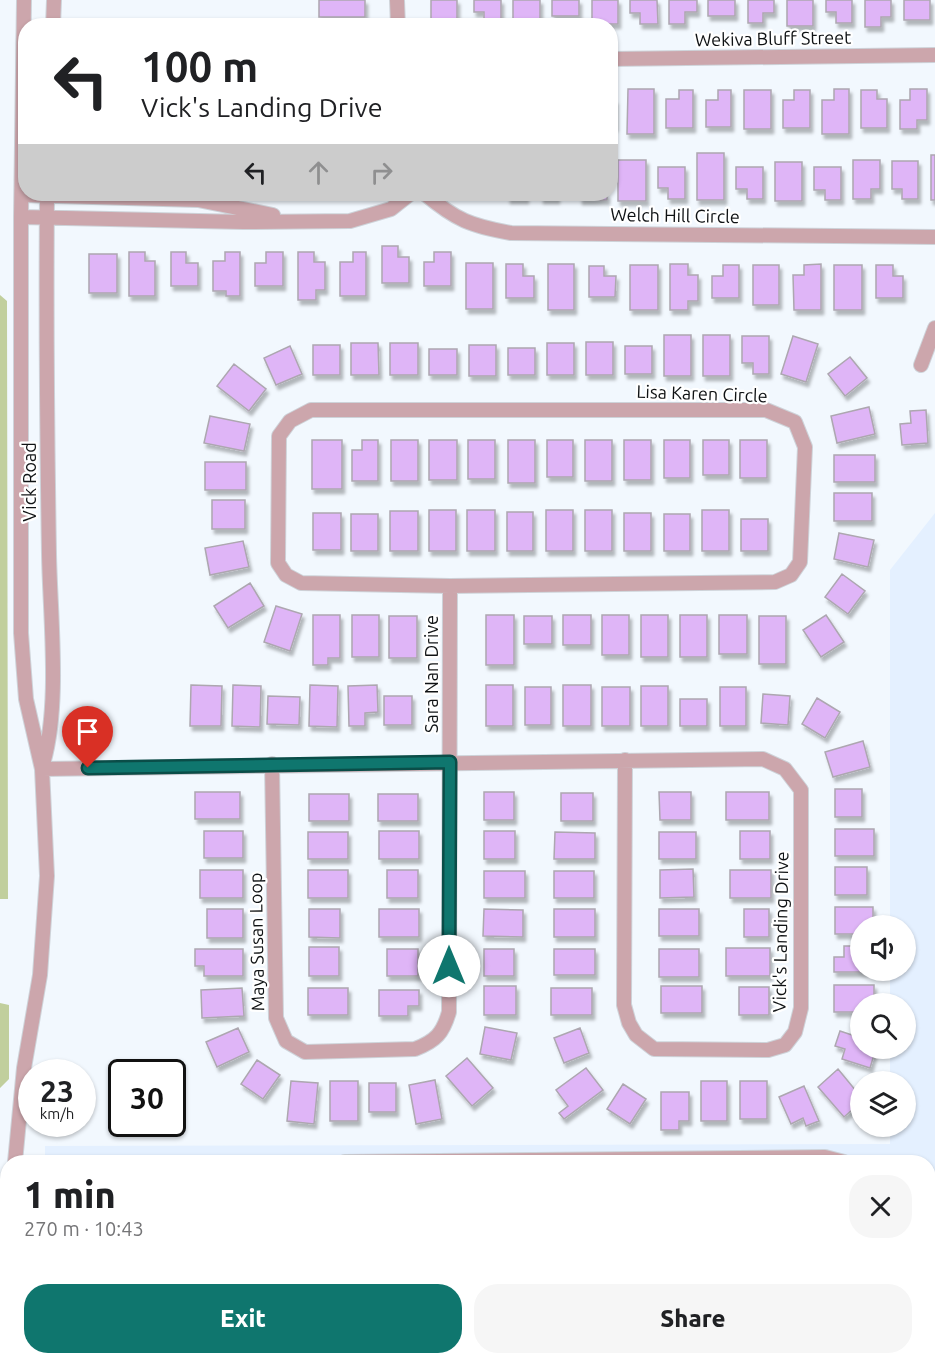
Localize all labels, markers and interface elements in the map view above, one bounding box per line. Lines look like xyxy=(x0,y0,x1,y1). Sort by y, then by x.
street label: Wekiva Bluff Street xyxy=(695,27,851,49)
icon: left xyxy=(42,42,120,120)
text: 100 m xyxy=(141,43,258,90)
text: Vick's Landing Drive xyxy=(141,92,383,122)
icon: left xyxy=(239,156,272,189)
icon: ahead xyxy=(302,156,335,189)
icon: right xyxy=(365,156,398,189)
street label: Welch Hill Circle xyxy=(610,204,740,226)
street label: Lisa Karen Circle xyxy=(636,381,768,405)
street label: Vick Road xyxy=(19,442,39,522)
street label: Sara Nan Drive xyxy=(421,615,441,733)
pin xyxy=(62,706,113,768)
icon: arrive xyxy=(71,715,104,748)
street label: Vick's Landing Drive xyxy=(769,851,791,1013)
street label: Maya Susan Loop xyxy=(245,872,267,1012)
map controls xyxy=(850,915,916,1137)
button: sound xyxy=(850,915,916,981)
position arrow xyxy=(417,934,481,998)
button: search xyxy=(850,993,916,1059)
speed limit sign: 30 xyxy=(108,1059,186,1137)
button: layers xyxy=(850,1071,916,1137)
text: 23 xyxy=(40,1074,74,1108)
text: km/h xyxy=(40,1105,74,1122)
text: 1 min xyxy=(24,1174,116,1215)
button: close xyxy=(849,1175,912,1238)
text: 270 m · 10:43 xyxy=(24,1217,144,1240)
button: Exit xyxy=(24,1284,462,1353)
button: Share xyxy=(474,1284,912,1353)

